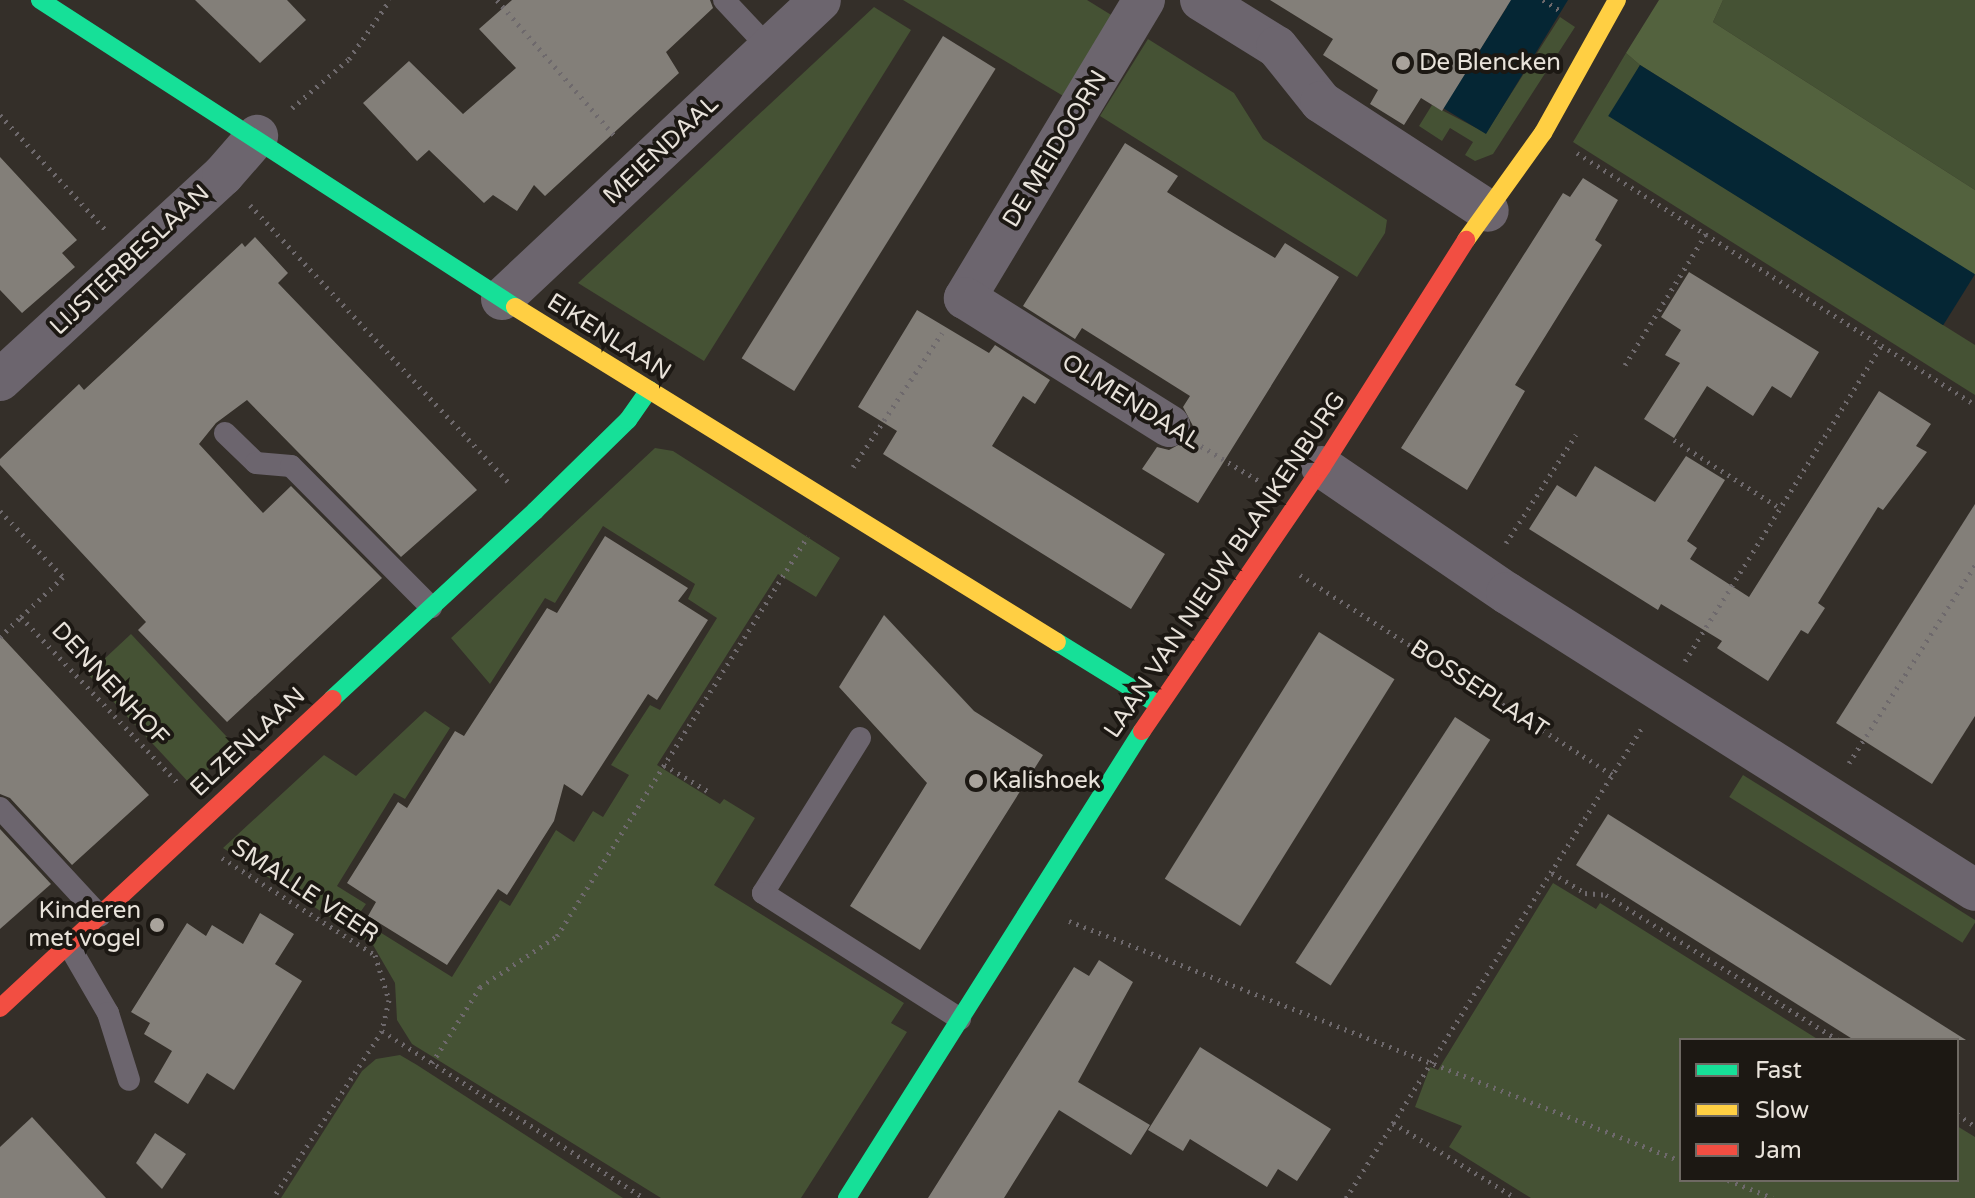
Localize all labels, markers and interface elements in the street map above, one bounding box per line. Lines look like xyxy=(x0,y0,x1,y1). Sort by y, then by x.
place label: De Blencken xyxy=(1419,49,1561,77)
marker: De Blencken xyxy=(1394,54,1412,72)
street label: DE MEIDOORN xyxy=(997,65,1113,233)
street label: MEIENDAAL xyxy=(598,89,724,211)
street label: LIJSTERBESLAAN xyxy=(44,179,216,341)
street label: EIKENLAAN xyxy=(542,287,676,387)
street label: OLMENDAAL xyxy=(1056,348,1206,456)
street label: LAAN VAN NIEUW BLANKENBURG xyxy=(1098,386,1352,744)
street label: DENNENHOF xyxy=(45,616,175,752)
street label: BOSSEPLAAT xyxy=(1405,634,1553,744)
street label: ELZENLAAN xyxy=(184,681,312,803)
place label: Kalishoek xyxy=(992,767,1101,795)
marker: Kalishoek xyxy=(967,772,985,790)
street label: SMALLE VEER xyxy=(226,833,384,949)
place label: Kinderen met vogel xyxy=(28,897,141,953)
marker: Kinderen met vogel xyxy=(148,916,166,934)
legend xyxy=(1679,1038,1959,1182)
text: Fast xyxy=(1755,1056,1802,1085)
text: Slow xyxy=(1755,1096,1809,1125)
text: Jam xyxy=(1755,1136,1802,1165)

